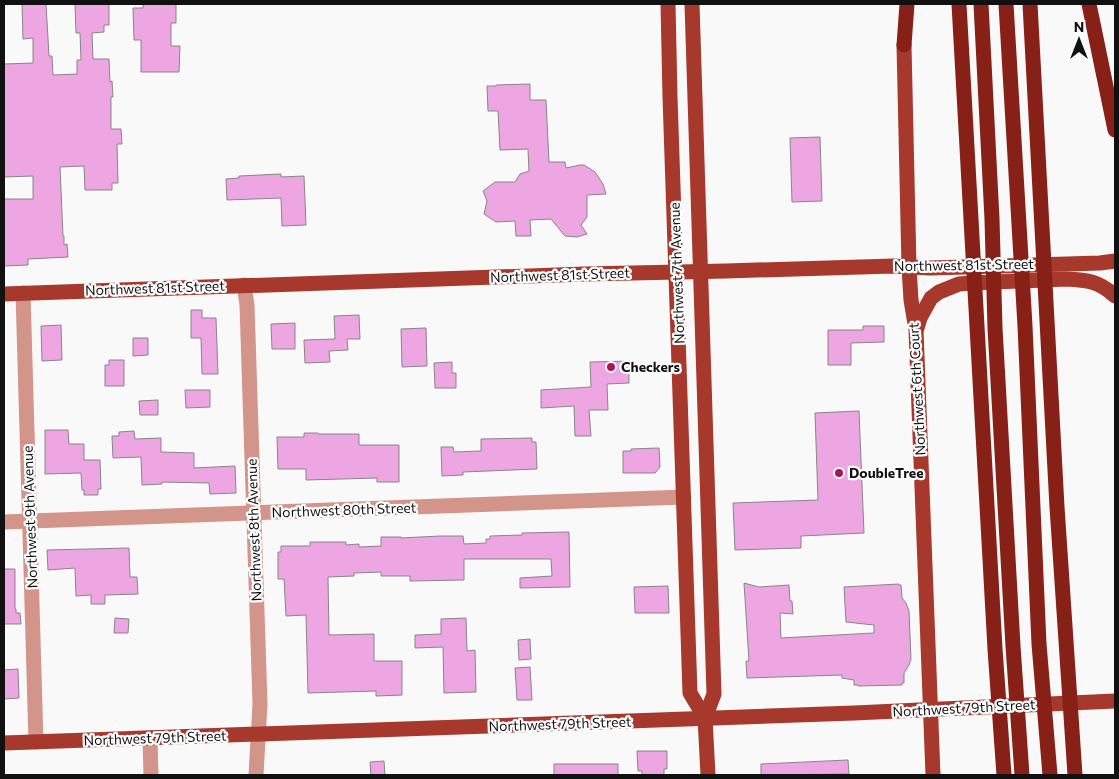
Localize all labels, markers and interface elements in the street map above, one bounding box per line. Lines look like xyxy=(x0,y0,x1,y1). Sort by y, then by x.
north arrow xyxy=(1054,15,1104,65)
text: N xyxy=(1074,18,1084,35)
street label: Northwest 7th Avenue xyxy=(666,202,687,344)
street label: Northwest 81st Street xyxy=(894,255,1034,274)
street label: Northwest 81st Street xyxy=(490,264,630,285)
street label: Northwest 81st Street xyxy=(85,277,225,298)
street label: Northwest 6th Court xyxy=(905,322,928,456)
place label: Checkers xyxy=(621,358,680,375)
marker: Checkers xyxy=(605,361,617,373)
street label: Northwest 9th Avenue xyxy=(19,445,40,589)
street label: Northwest 8th Avenue xyxy=(243,458,264,602)
place label: DoubleTree xyxy=(849,464,924,481)
marker: DoubleTree xyxy=(833,467,845,479)
street label: Northwest 80th Street xyxy=(271,498,417,521)
street label: Northwest 79th Street xyxy=(892,695,1036,720)
street label: Northwest 79th Street xyxy=(488,712,632,734)
street label: Northwest 79th Street xyxy=(83,726,227,748)

